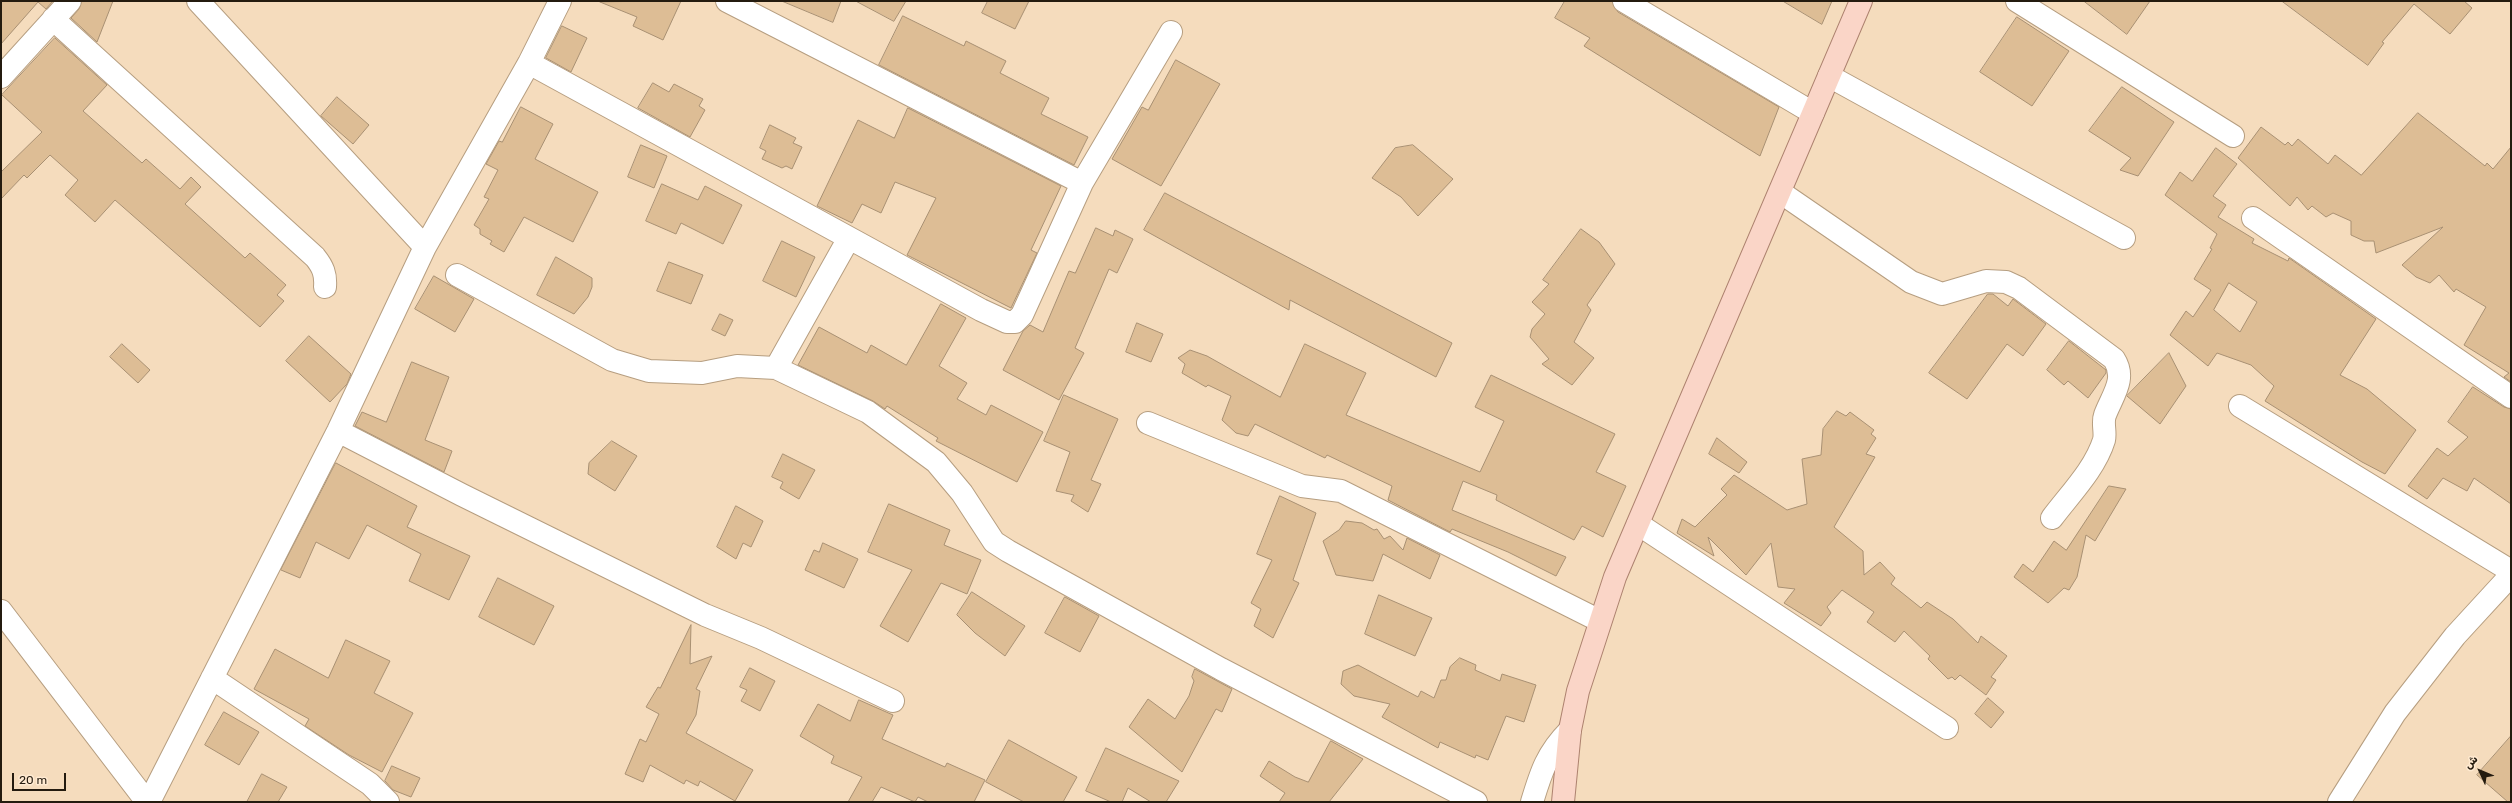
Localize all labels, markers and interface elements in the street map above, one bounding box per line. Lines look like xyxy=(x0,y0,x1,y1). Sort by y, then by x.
north arrow xyxy=(2460,751,2500,791)
text: ش xyxy=(2461,753,2481,772)
scale bar xyxy=(14,765,68,791)
text: 20 m xyxy=(19,773,47,787)

